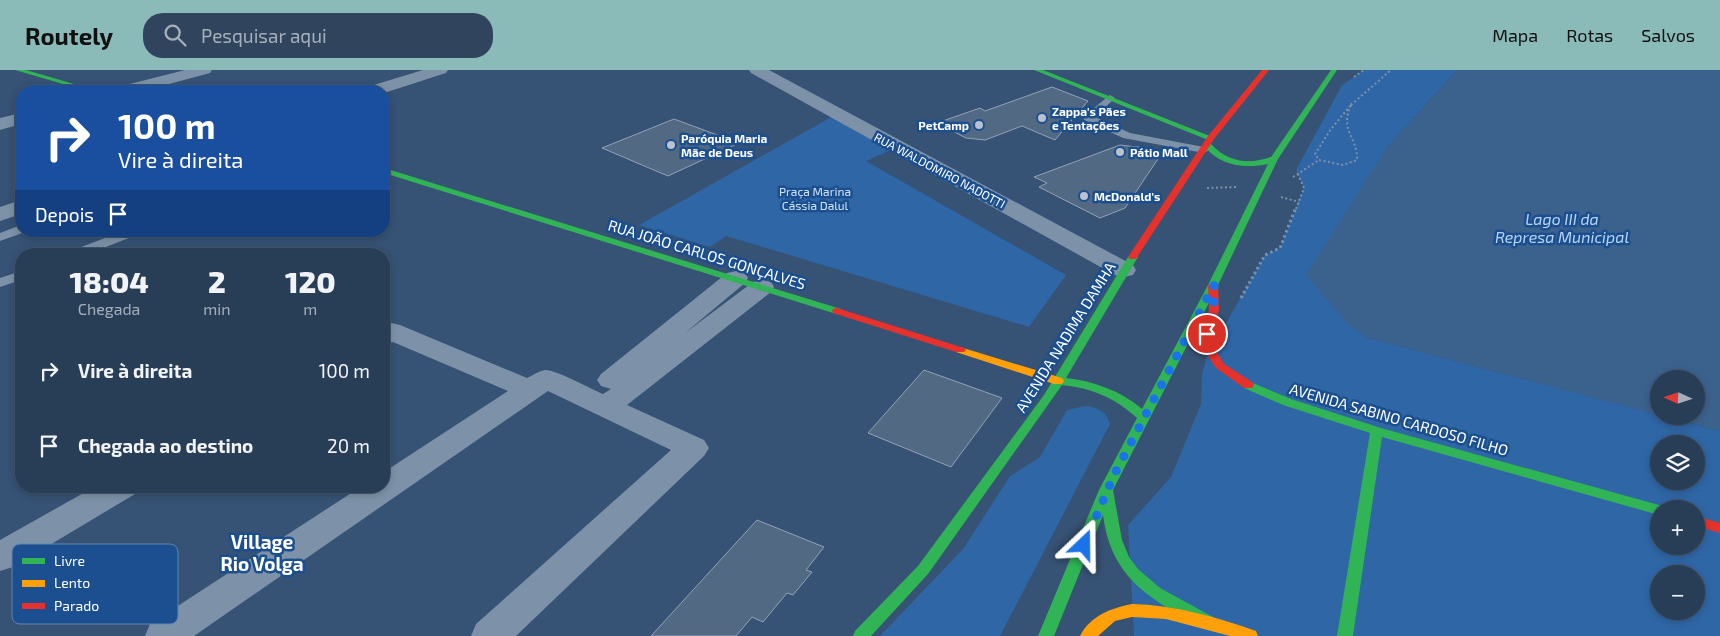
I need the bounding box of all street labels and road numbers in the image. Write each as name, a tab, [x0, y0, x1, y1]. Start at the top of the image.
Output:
street label: RUA WALDOMIRO NADOTTI	[872, 129, 1008, 211]
street label: RUA JOÃO CARLOS GONÇALVES	[606, 215, 808, 294]
street label: AVENIDA NADIMA DAMHA	[1011, 258, 1119, 416]
street label: AVENIDA SABINO CARDOSO FILHO	[1288, 379, 1510, 459]

